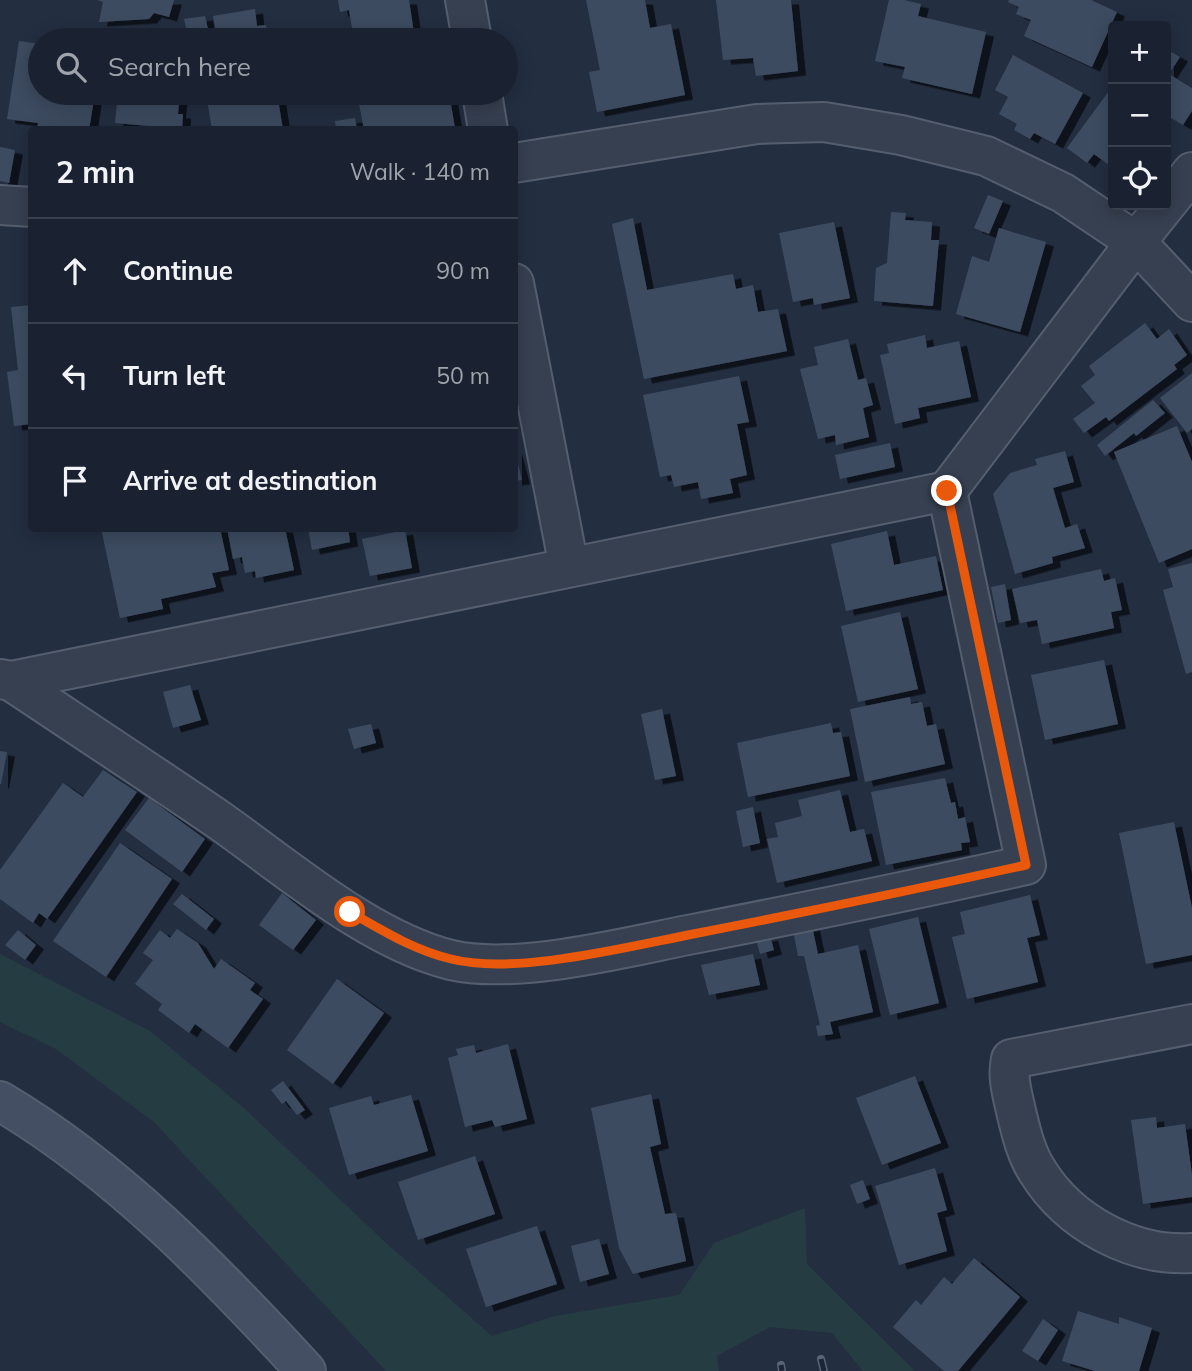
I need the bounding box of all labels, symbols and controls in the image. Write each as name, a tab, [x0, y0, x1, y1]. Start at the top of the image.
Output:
map controls	[1108, 21, 1171, 210]
button: +	[1108, 21, 1171, 84]
search box	[28, 28, 518, 105]
icon: search	[52, 48, 90, 86]
text: Search here	[108, 50, 251, 83]
button: −	[1108, 84, 1171, 147]
button: locate	[1108, 147, 1171, 210]
text: 2 min	[56, 153, 135, 191]
text: Walk · 140 m	[350, 157, 490, 186]
icon: ahead	[56, 252, 94, 290]
text: Continue	[123, 254, 233, 287]
text: 90 m	[436, 256, 490, 285]
icon: left	[56, 357, 94, 395]
text: Turn left	[123, 359, 225, 392]
text: 50 m	[436, 361, 490, 390]
icon: arrive	[56, 462, 94, 500]
text: Arrive at destination	[123, 464, 378, 497]
route end	[931, 475, 962, 506]
route start	[334, 896, 365, 927]

